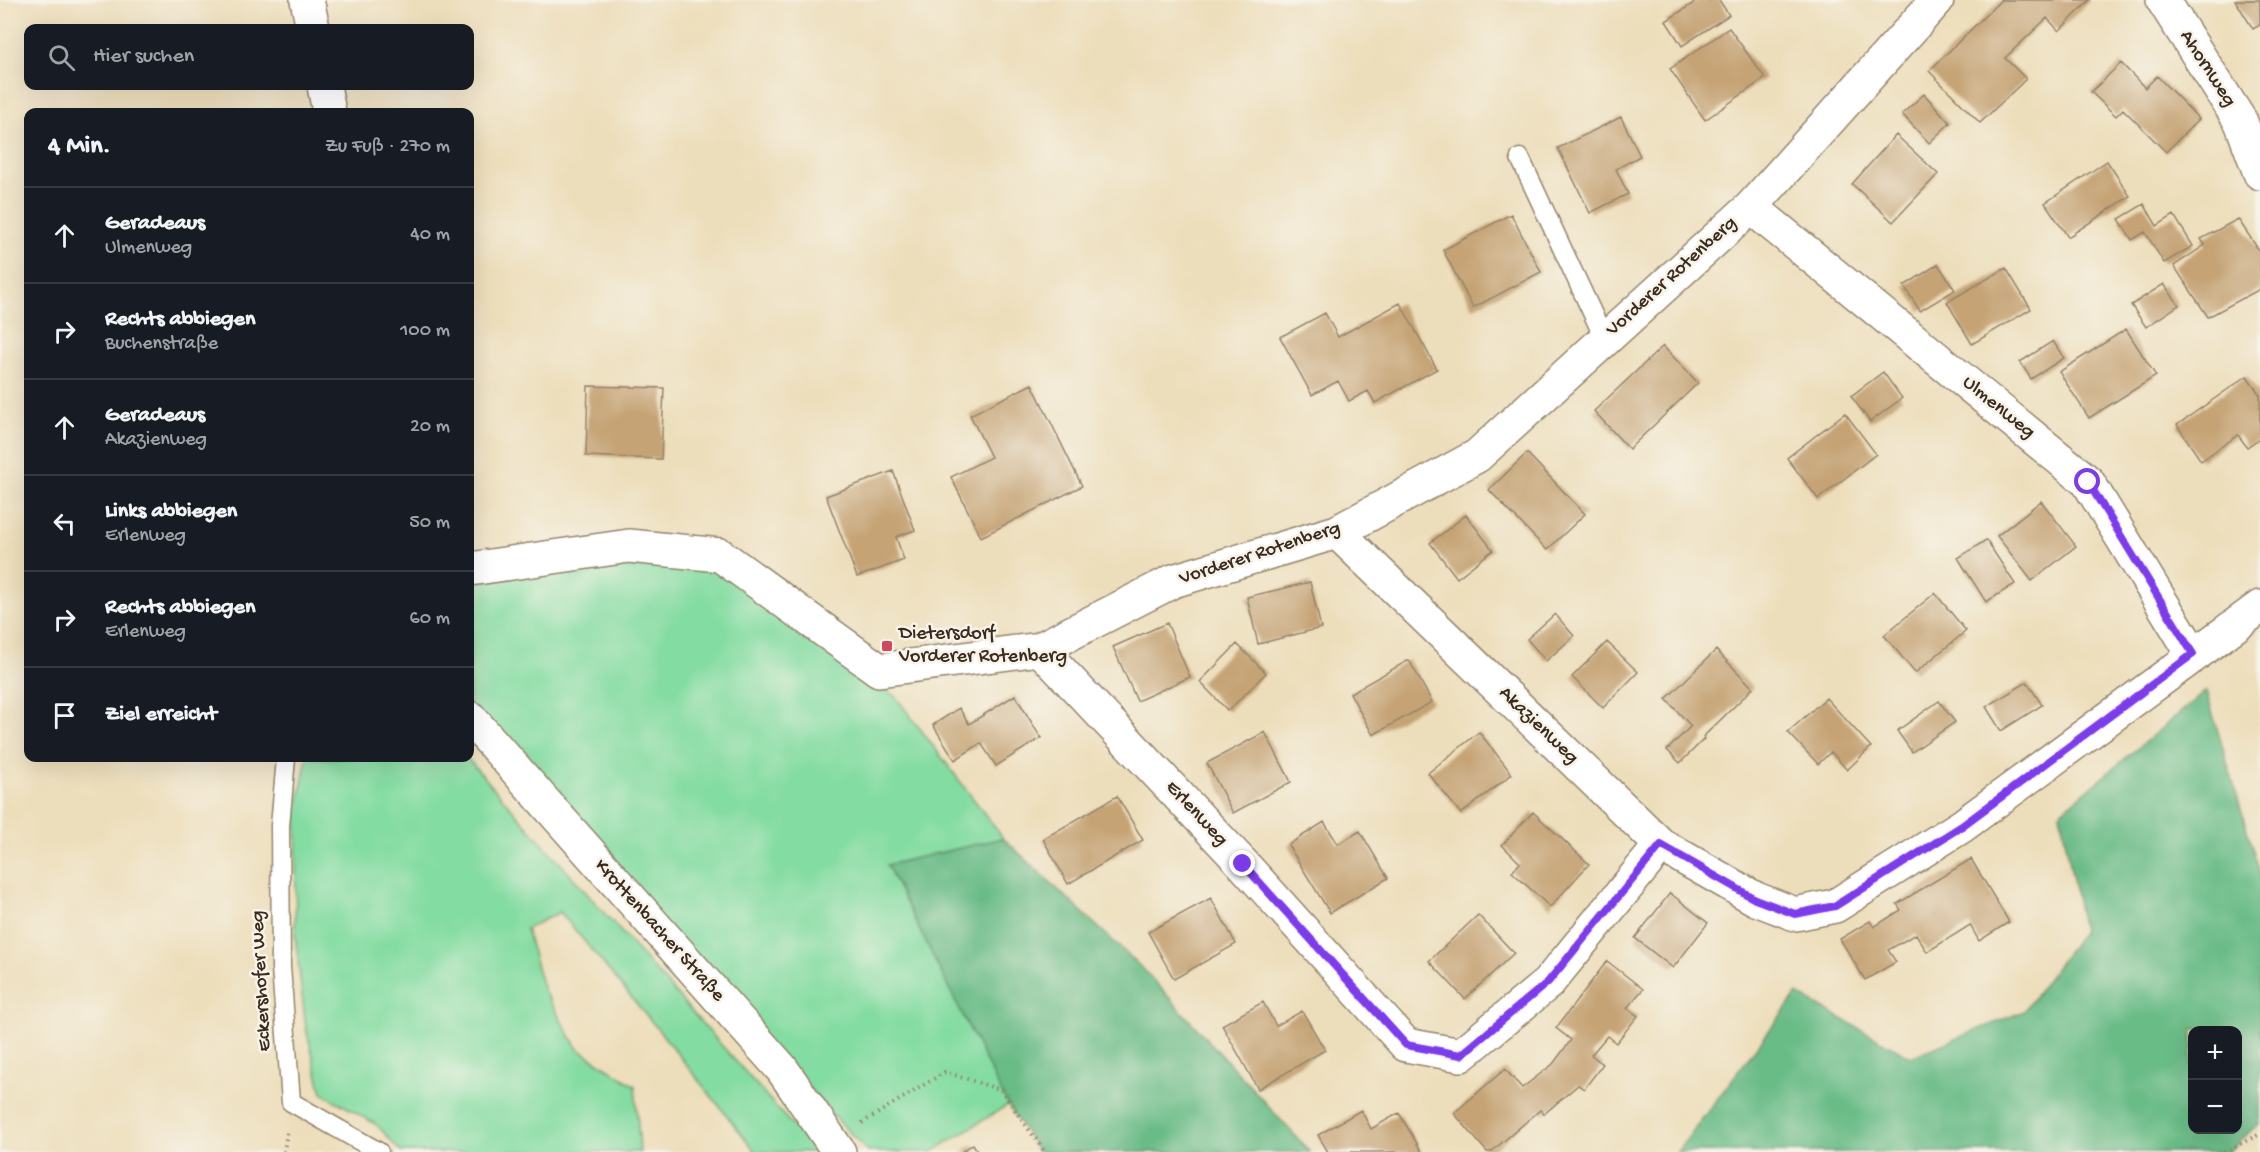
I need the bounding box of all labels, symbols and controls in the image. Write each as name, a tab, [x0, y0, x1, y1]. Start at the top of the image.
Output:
search box	[24, 24, 474, 90]
street label: Ahornweg	[2174, 26, 2240, 112]
icon: search	[45, 41, 78, 74]
text: Hier suchen	[93, 44, 194, 70]
text: 4 Min.	[48, 132, 111, 163]
text: Zu Fuß · 270 m	[325, 136, 450, 159]
text: Geradeaus	[105, 211, 205, 237]
street label: Vorderer Rotenberg	[1601, 212, 1742, 342]
icon: ahead	[48, 219, 81, 252]
text: 40 m	[410, 224, 450, 247]
text: Ulmenweg	[105, 237, 192, 260]
text: Rechts abbiegen	[105, 307, 255, 333]
icon: right	[48, 315, 81, 348]
text: 100 m	[400, 320, 450, 343]
text: Buchenstraße	[105, 333, 218, 356]
street label: Ulmenweg	[1957, 372, 2039, 444]
text: Geradeaus	[105, 403, 205, 429]
icon: ahead	[48, 411, 81, 444]
text: 20 m	[410, 416, 450, 439]
text: Akazienweg	[105, 429, 207, 452]
route start	[2074, 468, 2100, 494]
text: Links abbiegen	[105, 499, 237, 525]
icon: left	[48, 507, 81, 540]
text: 50 m	[409, 512, 450, 535]
street label: Vorderer Rotenberg	[1176, 517, 1343, 591]
text: Erlenweg	[105, 525, 186, 548]
text: Rechts abbiegen	[105, 595, 255, 621]
icon: right	[48, 603, 81, 636]
text: 60 m	[410, 608, 450, 631]
text: Erlenweg	[105, 621, 186, 644]
place label: Dietersdorf Vorderer Rotenberg	[897, 623, 1067, 669]
marker: Dietersdorf Vorderer Rotenberg	[880, 639, 894, 653]
street label: Akazienweg	[1493, 682, 1583, 770]
icon: arrive	[48, 699, 81, 732]
text: Ziel erreicht	[105, 702, 217, 728]
street label: Erlenweg	[1160, 777, 1232, 851]
route end	[1229, 850, 1255, 876]
street label: Krottenbacher Straße	[589, 855, 730, 1008]
street label: Eckershofer Weg	[247, 910, 277, 1052]
map controls	[2188, 1026, 2242, 1134]
button: +	[2188, 1026, 2242, 1080]
button: −	[2188, 1080, 2242, 1134]

